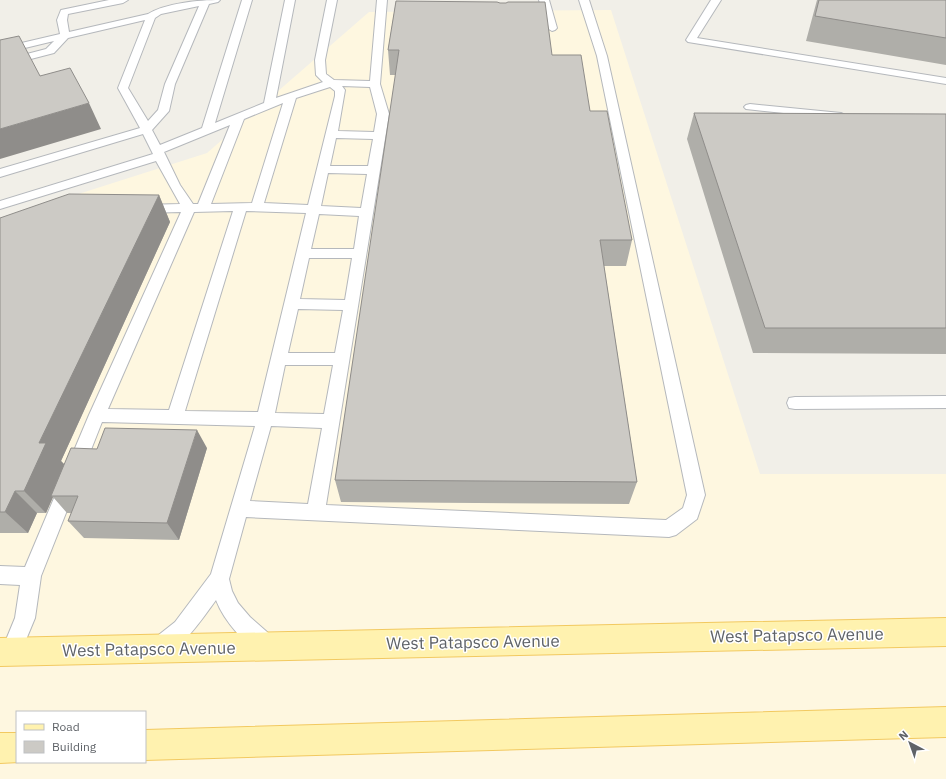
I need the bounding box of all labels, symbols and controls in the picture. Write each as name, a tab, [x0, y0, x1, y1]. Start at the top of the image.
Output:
street label: West Patapsco Avenue	[710, 622, 884, 648]
street label: West Patapsco Avenue	[386, 629, 560, 655]
street label: West Patapsco Avenue	[62, 636, 236, 662]
legend	[16, 711, 146, 763]
text: Road	[52, 719, 80, 734]
north arrow	[890, 723, 930, 763]
text: N	[896, 728, 911, 743]
text: Building	[52, 739, 97, 754]

